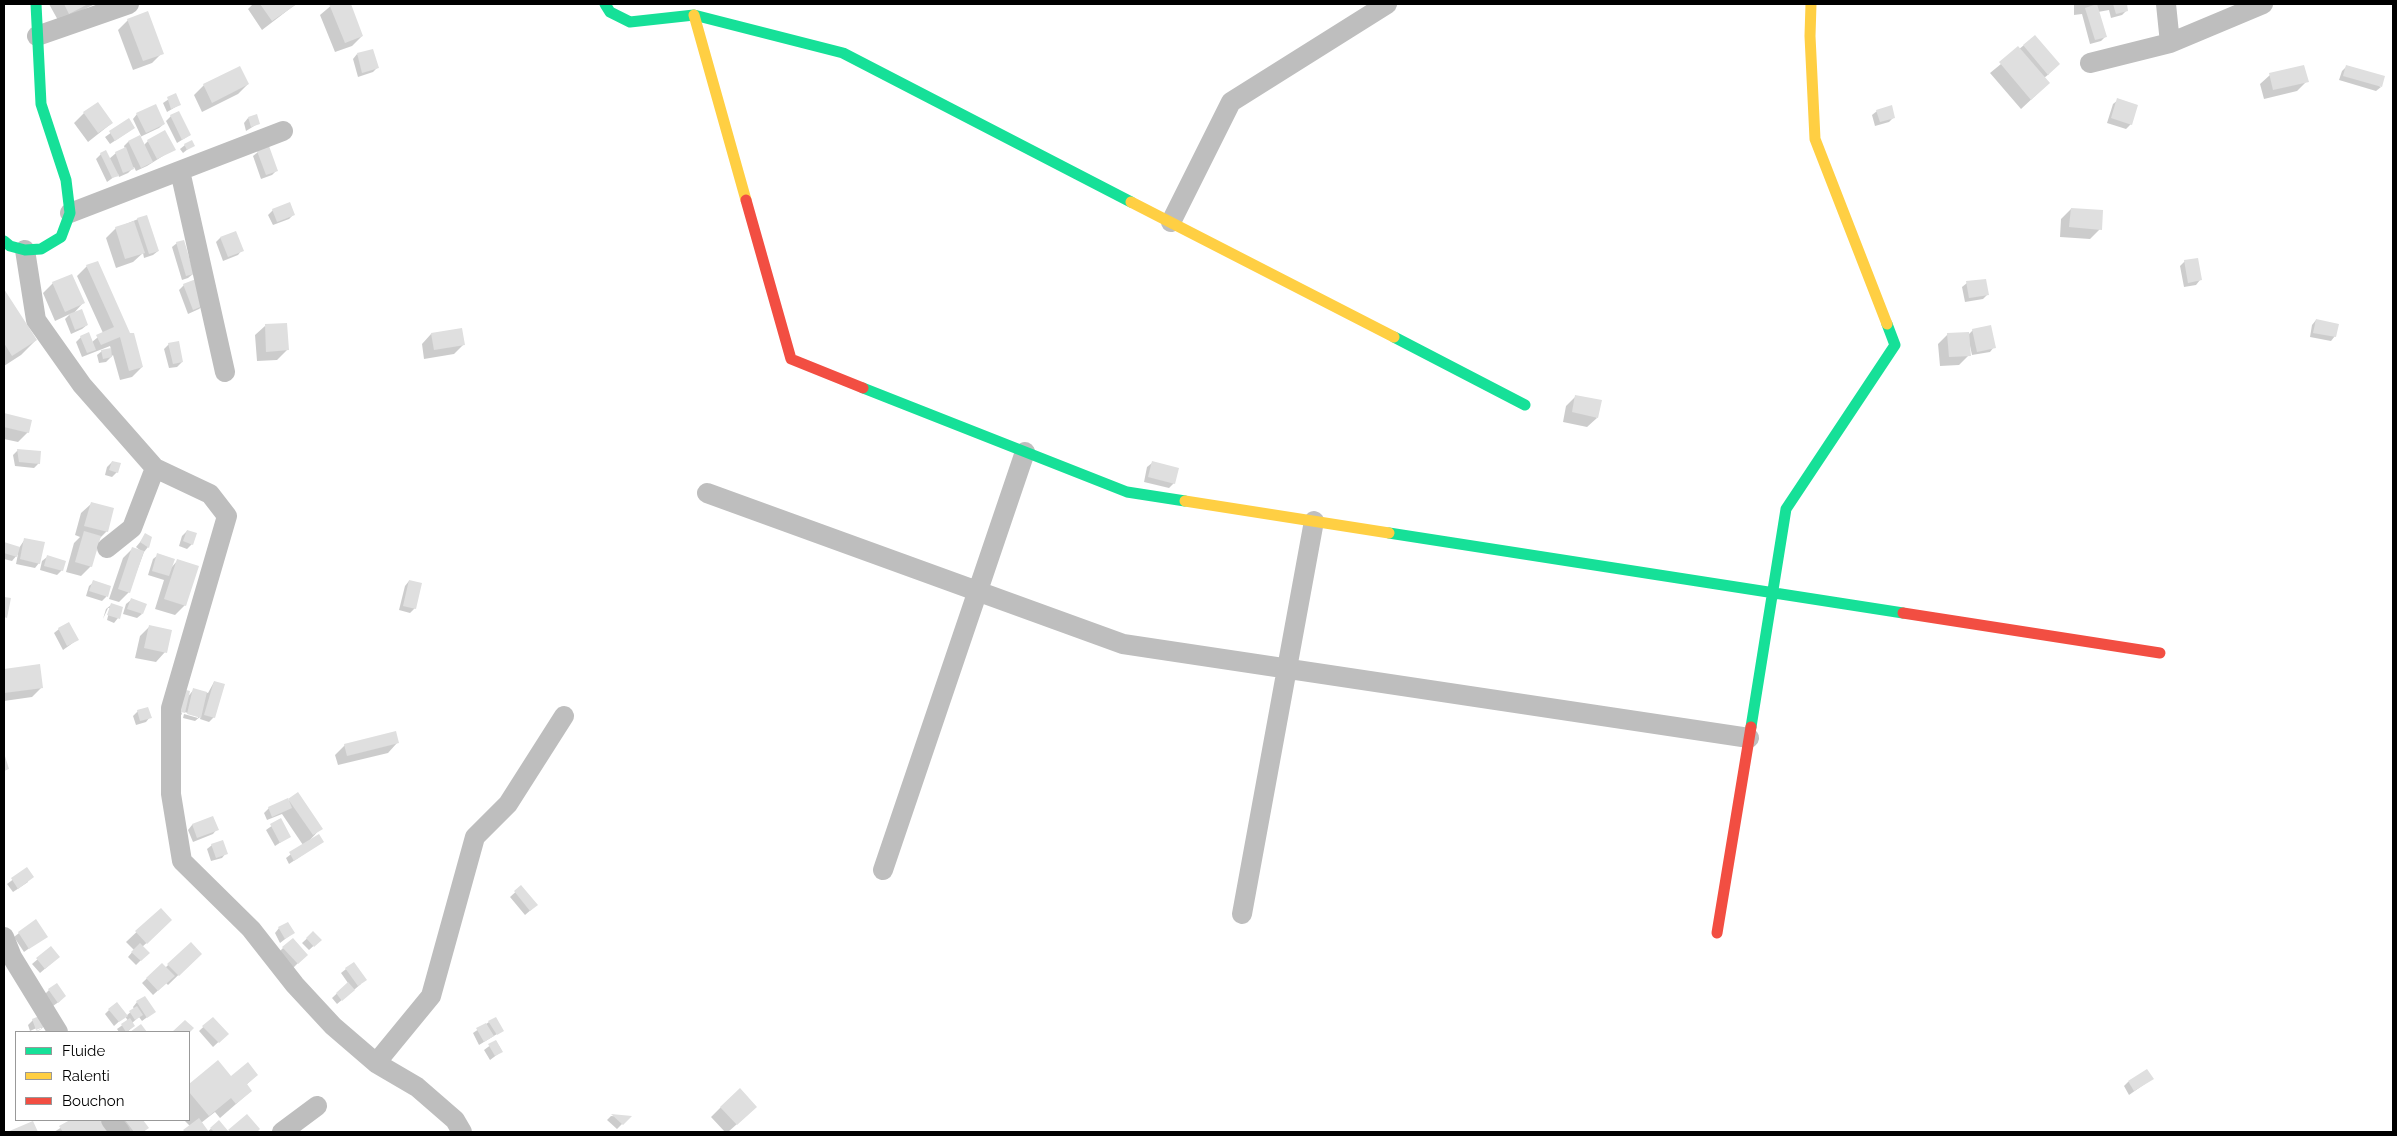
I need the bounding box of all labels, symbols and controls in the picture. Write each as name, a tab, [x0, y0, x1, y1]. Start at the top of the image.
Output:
legend	[15, 1031, 190, 1121]
text: Fluide	[62, 1042, 105, 1060]
text: Ralenti	[62, 1067, 110, 1085]
text: Bouchon	[62, 1092, 124, 1110]

